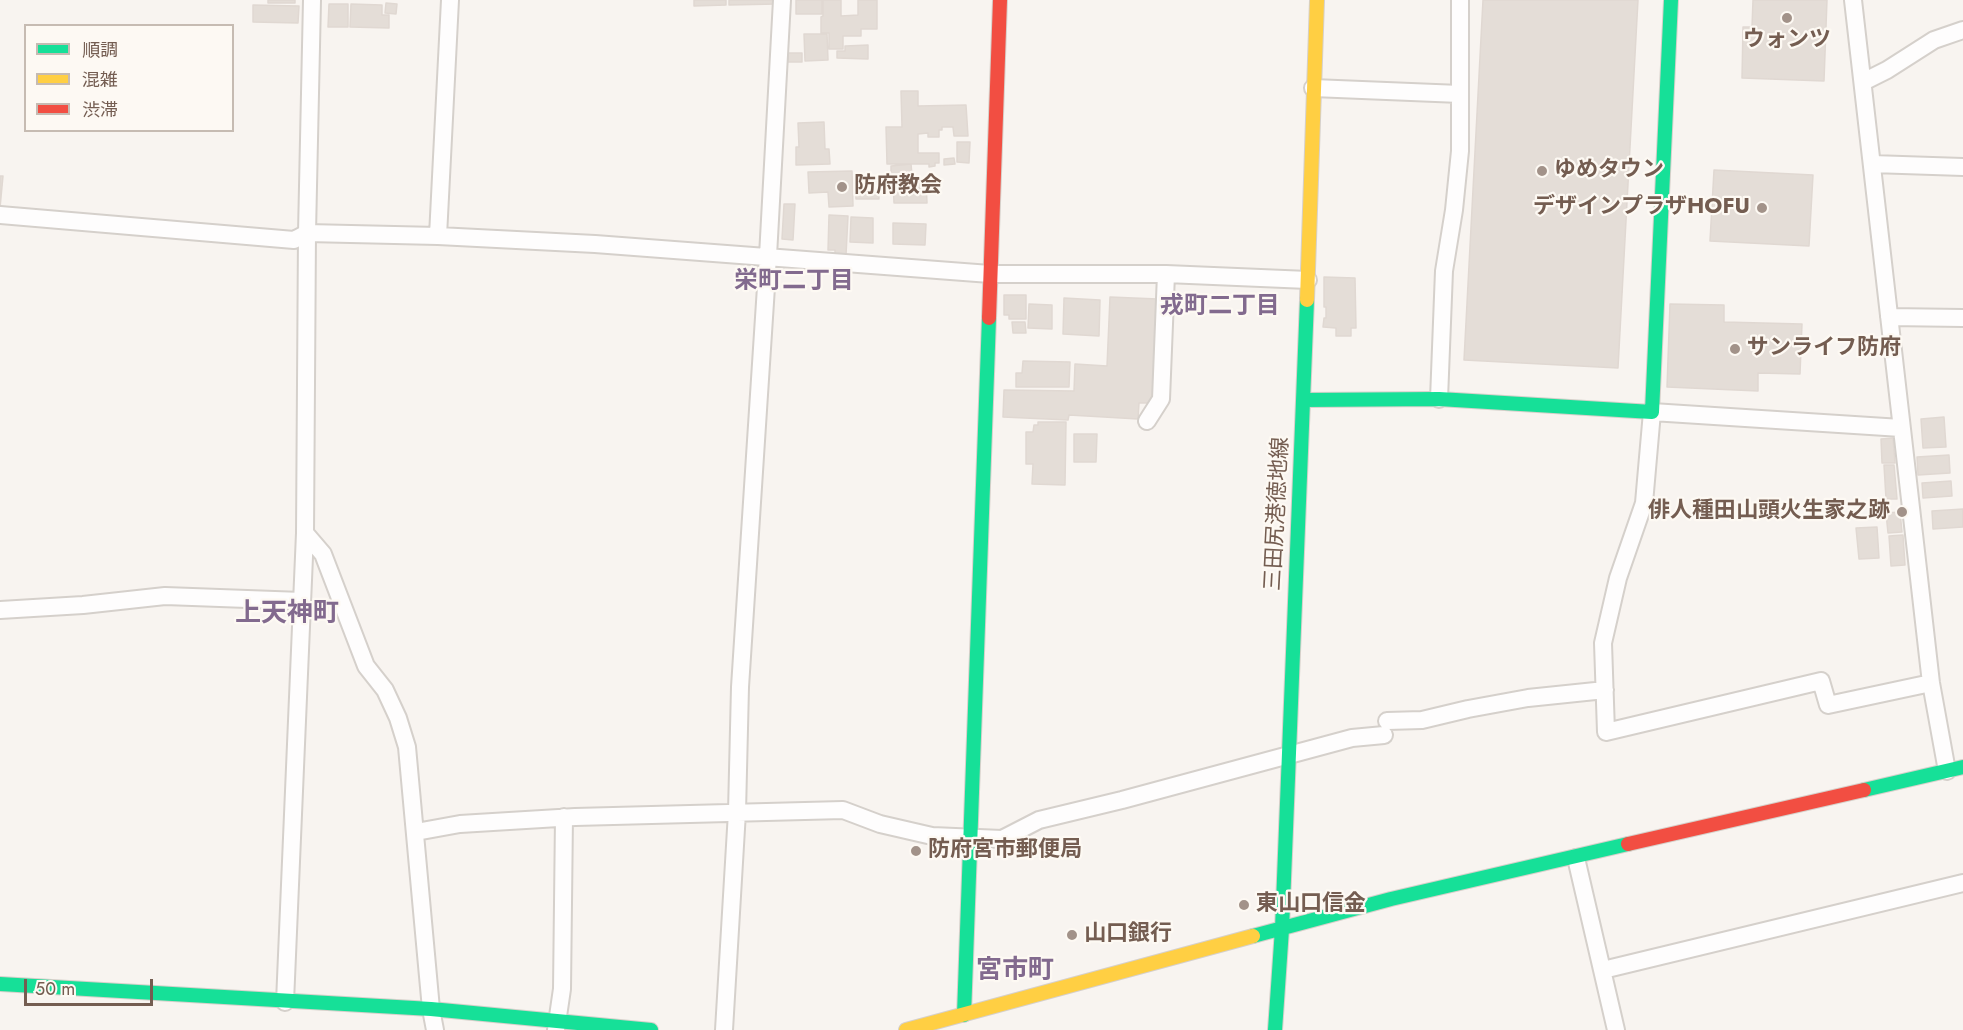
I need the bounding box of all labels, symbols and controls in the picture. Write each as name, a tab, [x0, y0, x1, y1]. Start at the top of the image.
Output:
marker: ウォンツ	[1780, 11, 1794, 25]
legend	[24, 24, 234, 132]
place label: ウォンツ	[1743, 28, 1831, 54]
text: 順調	[82, 37, 118, 63]
text: 混雑	[82, 67, 118, 93]
text: 渋滞	[82, 97, 118, 123]
place label: ゆめタウン	[1554, 158, 1664, 184]
marker: ゆめタウン	[1535, 164, 1549, 178]
place label: 防府教会	[854, 174, 942, 200]
marker: 防府教会	[835, 180, 849, 194]
place label: デザインプラザHOFU	[1533, 195, 1750, 221]
marker: デザインプラザHOFU	[1755, 201, 1769, 215]
district label: 栄町二丁目	[734, 268, 854, 296]
district label: 戎町二丁目	[1160, 293, 1280, 321]
place label: サンライフ防府	[1747, 336, 1901, 362]
marker: サンライフ防府	[1728, 342, 1742, 356]
street label: 三田尻港徳地線	[1261, 436, 1295, 592]
place label: 俳人種田山頭火生家之跡	[1648, 499, 1890, 525]
marker: 俳人種田山頭火生家之跡	[1895, 505, 1909, 519]
district label: 上天神町	[235, 599, 339, 631]
place label: 防府宮市郵便局	[928, 838, 1082, 864]
marker: 防府宮市郵便局	[909, 844, 923, 858]
place label: 東山口信金	[1256, 892, 1366, 918]
marker: 東山口信金	[1237, 898, 1251, 912]
place label: 山口銀行	[1084, 922, 1172, 948]
marker: 山口銀行	[1065, 928, 1079, 942]
district label: 宮市町	[976, 956, 1054, 988]
scale bar	[27, 967, 156, 1005]
text: 50 m	[35, 976, 75, 1002]

